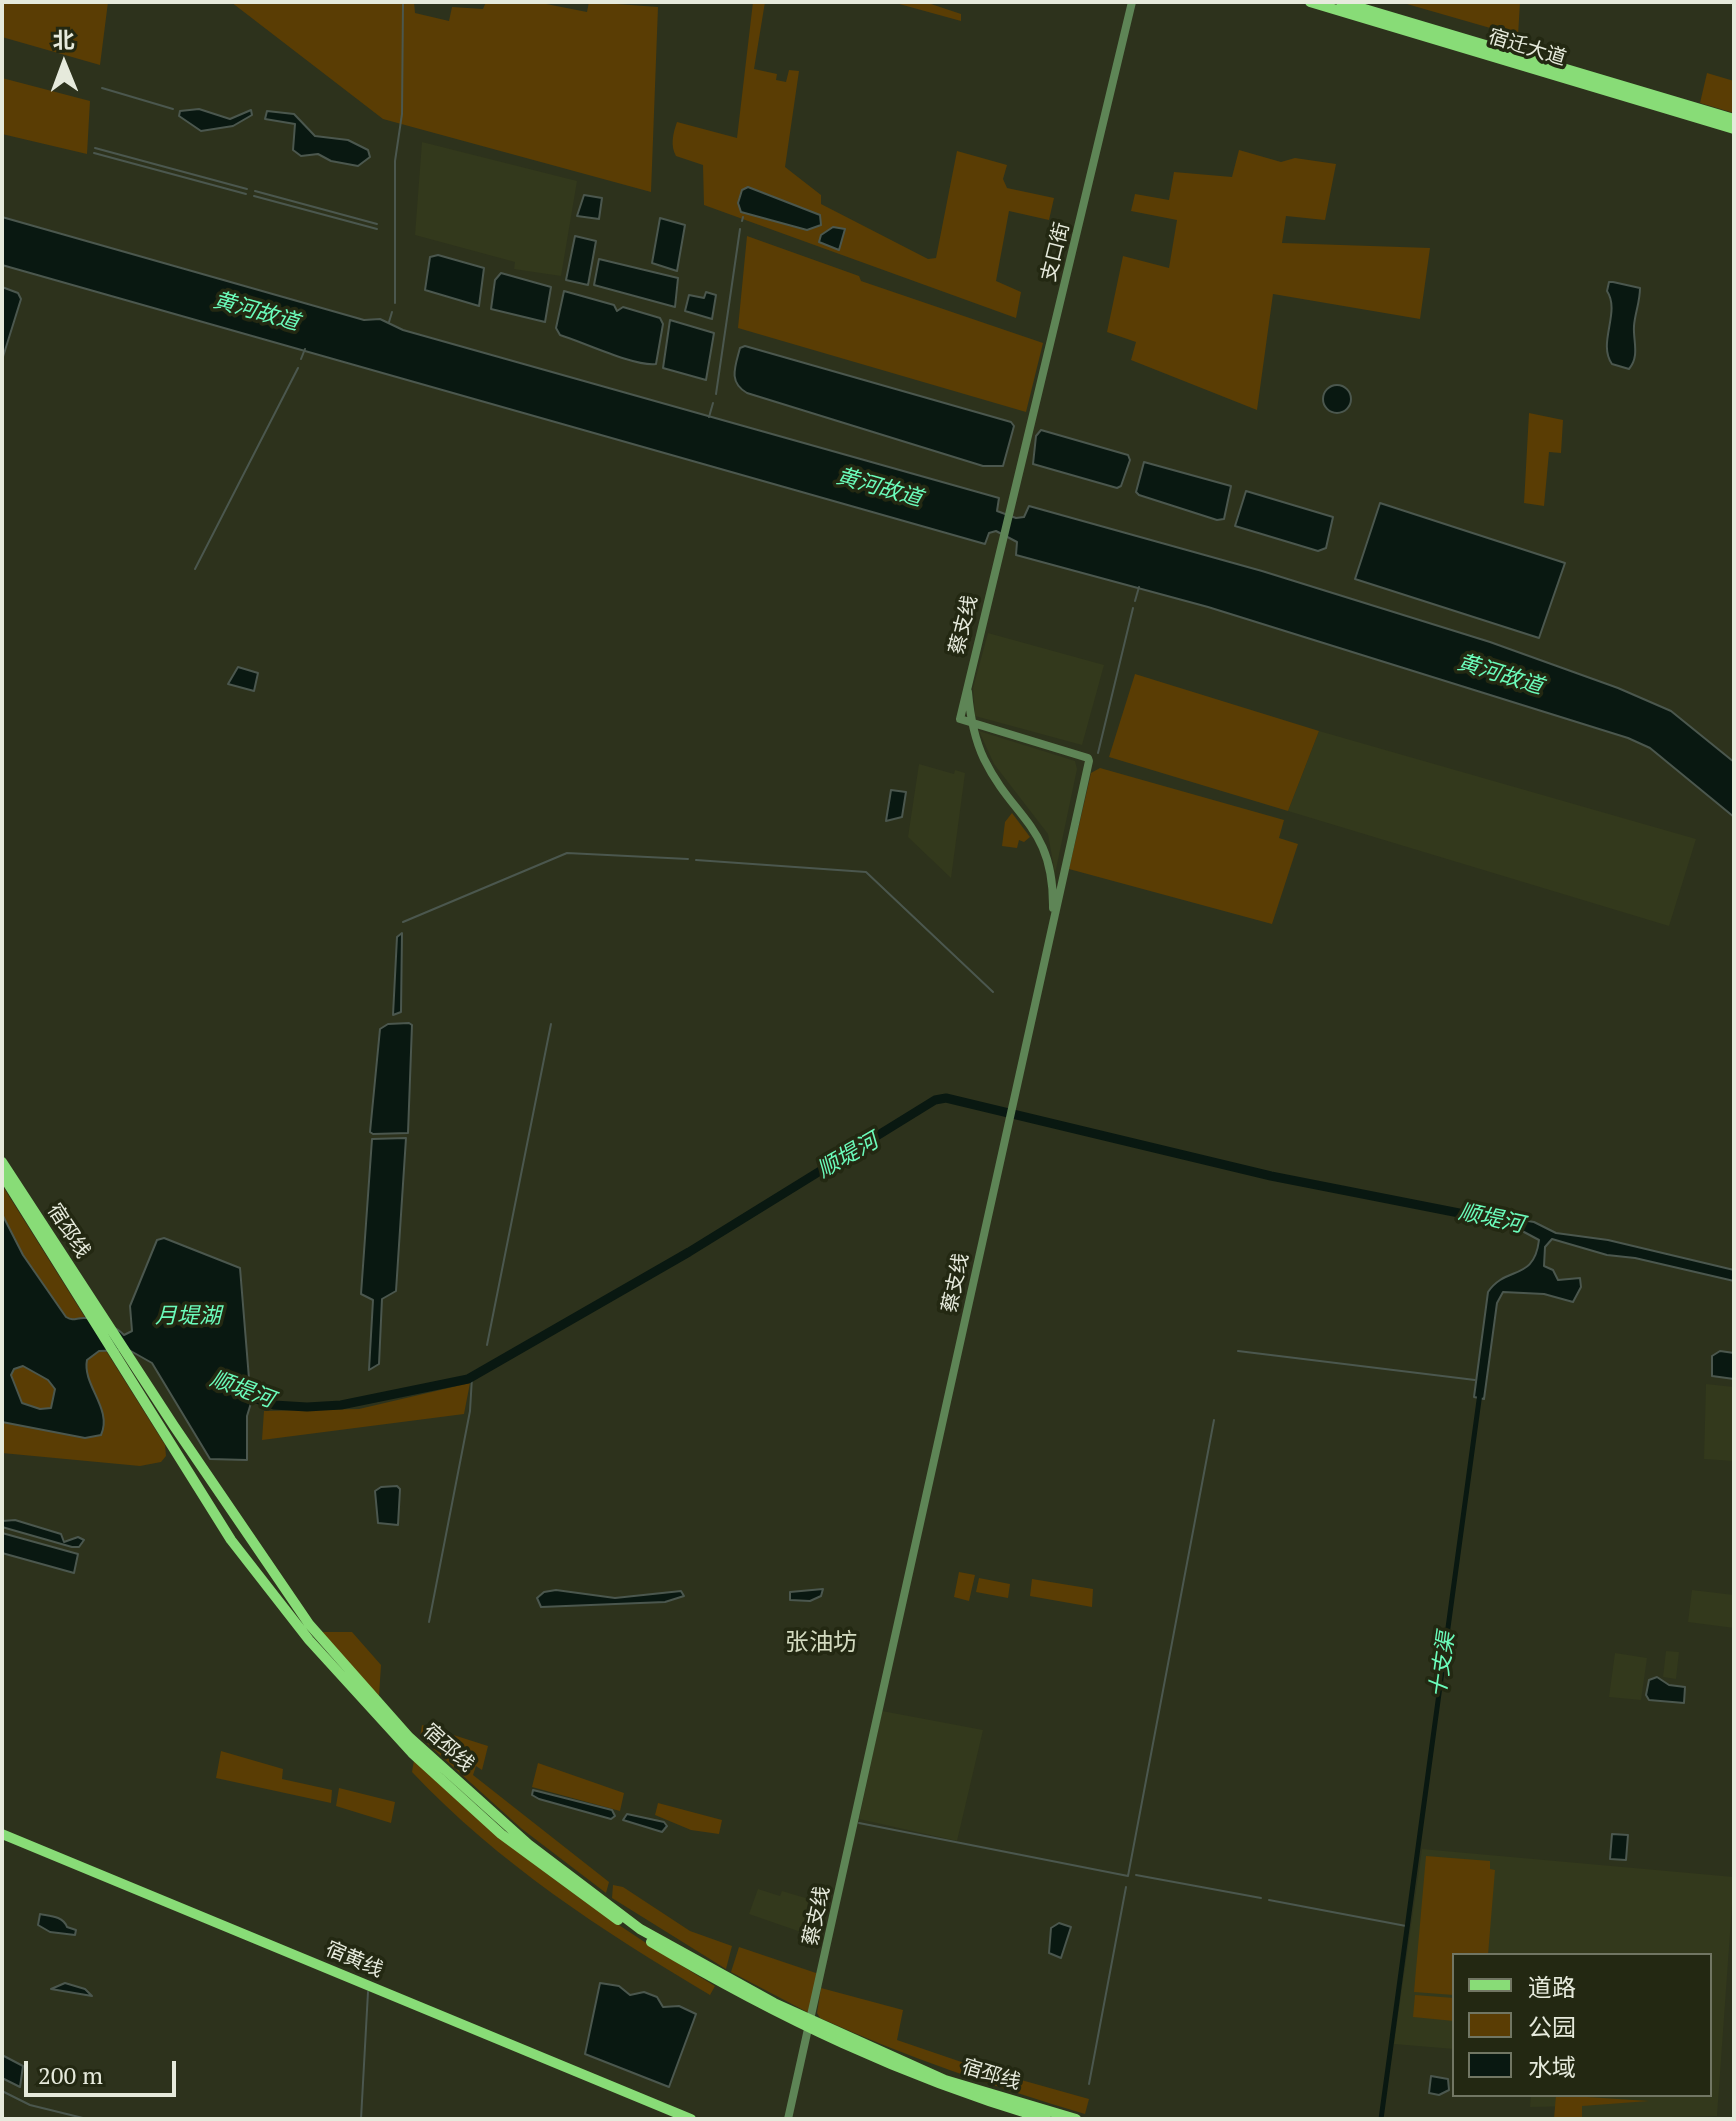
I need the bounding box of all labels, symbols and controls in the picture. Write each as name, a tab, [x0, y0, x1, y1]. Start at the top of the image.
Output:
north arrow	[24, 24, 104, 104]
text: 北	[52, 25, 75, 54]
street label: 宿迁大道	[1485, 25, 1569, 71]
street label: 支口街	[1037, 220, 1075, 284]
water label: 黄河故道	[210, 287, 302, 337]
water label: 黄河故道	[833, 463, 925, 513]
street label: 蔡支线	[945, 593, 983, 657]
water label: 黄河故道	[1454, 650, 1546, 700]
water label: 顺堤河	[813, 1128, 883, 1184]
street label: 宿邳线	[42, 1199, 94, 1263]
water label: 顺堤河	[1456, 1199, 1526, 1239]
street label: 蔡支线	[938, 1251, 974, 1315]
water label: 月堤湖	[155, 1304, 221, 1330]
water label: 顺堤河	[206, 1366, 278, 1414]
district label: 张油坊	[785, 1629, 857, 1657]
water label: 十支渠	[1425, 1630, 1461, 1700]
street label: 宿邳线	[418, 1719, 478, 1777]
street label: 蔡支线	[799, 1884, 835, 1948]
street label: 宿黄线	[322, 1937, 386, 1983]
legend	[1452, 1953, 1712, 2097]
text: 道路	[1528, 1971, 1576, 2003]
text: 公园	[1528, 2011, 1576, 2043]
scale bar	[28, 2045, 180, 2095]
text: 水域	[1528, 2051, 1576, 2083]
street label: 宿邳线	[959, 2055, 1023, 2095]
text: 200 m	[38, 2059, 103, 2091]

